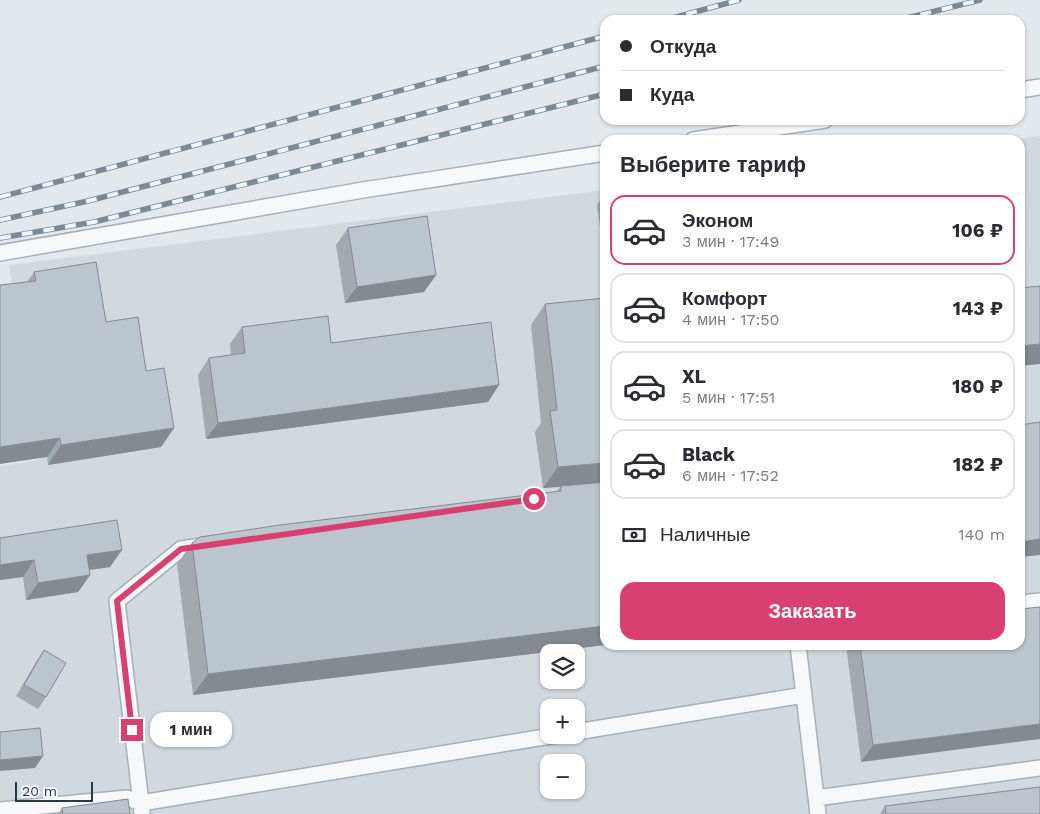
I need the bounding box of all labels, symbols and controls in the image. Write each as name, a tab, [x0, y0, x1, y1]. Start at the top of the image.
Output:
text: Откуда	[650, 35, 716, 58]
text: Куда	[650, 83, 694, 106]
text: Выберите тариф	[620, 152, 806, 177]
icon: car	[622, 208, 667, 253]
text: Эконом	[682, 209, 753, 232]
text: 106 ₽	[952, 219, 1003, 242]
text: 3 мин · 17:49	[682, 232, 779, 251]
icon: car	[622, 286, 667, 331]
text: Комфорт	[682, 287, 767, 310]
text: 143 ₽	[953, 297, 1003, 320]
text: 4 мин · 17:50	[682, 310, 779, 329]
icon: car	[622, 364, 667, 409]
text: XL	[682, 365, 706, 388]
text: 180 ₽	[952, 375, 1003, 398]
text: 5 мин · 17:51	[682, 388, 775, 407]
icon: car	[622, 442, 667, 487]
text: Black	[682, 443, 735, 466]
text: 182 ₽	[953, 453, 1003, 476]
text: 6 мин · 17:52	[682, 466, 779, 485]
route start	[523, 488, 545, 510]
icon: cash	[620, 521, 648, 549]
text: Наличные	[660, 523, 751, 546]
text: 140 m	[958, 525, 1005, 544]
button: Заказать	[620, 582, 1005, 640]
map controls	[540, 644, 585, 799]
button: layers	[540, 644, 585, 689]
button: +	[540, 699, 585, 744]
callout: 1 мин	[150, 712, 232, 748]
route end	[121, 719, 143, 741]
text: 1 мин	[170, 720, 212, 739]
button: −	[540, 754, 585, 799]
scale bar	[15, 779, 92, 802]
text: 20 m	[22, 783, 57, 799]

